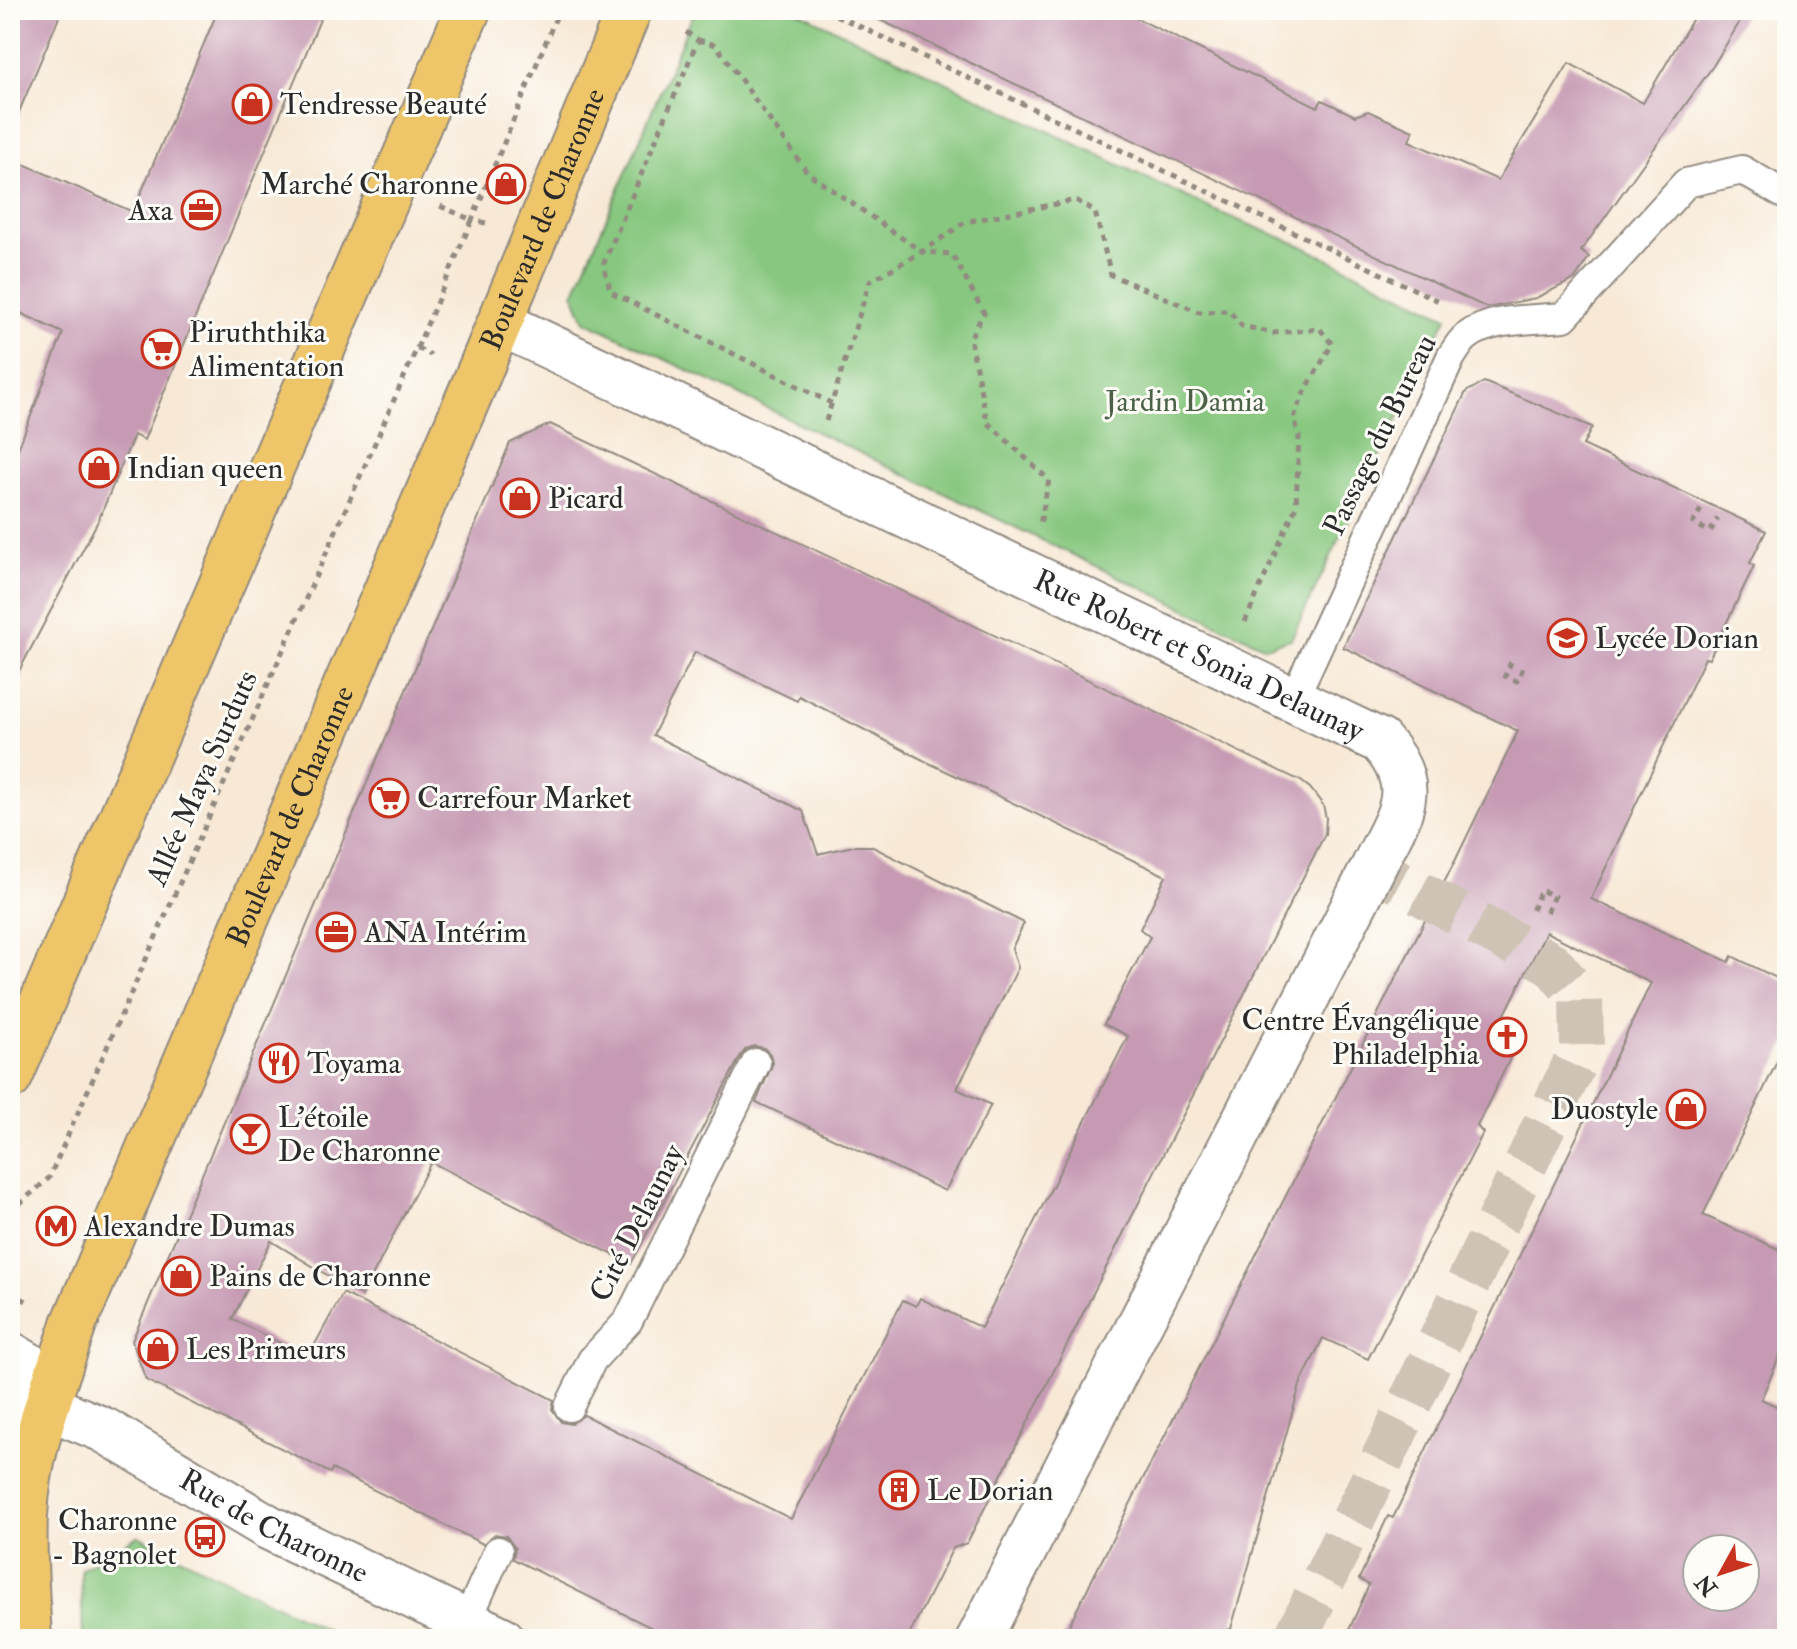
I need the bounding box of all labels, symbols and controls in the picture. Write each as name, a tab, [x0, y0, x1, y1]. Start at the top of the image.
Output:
shop icon: Tendresse Beauté	[231, 83, 273, 125]
street label: Boulevard de Charonne	[472, 83, 613, 356]
place label: Tendresse Beauté	[280, 86, 487, 123]
shop icon: Marché Charonne	[485, 163, 527, 205]
place label: Marché Charonne	[260, 166, 478, 203]
office icon: Axa	[180, 189, 222, 231]
place label: Axa	[127, 192, 174, 229]
place label: Piruththika Alimentation	[188, 314, 344, 385]
supermarket icon: Piruththika Alimentation	[140, 328, 182, 370]
street label: Passage du Bureau	[1315, 328, 1445, 542]
park label: Jardin Damia	[1104, 383, 1266, 420]
shop icon: Indian queen	[78, 447, 120, 489]
place label: Indian queen	[127, 450, 283, 487]
shop icon: Picard	[499, 477, 541, 519]
place label: Picard	[548, 480, 624, 517]
street label: Rue Robert et Sonia Delaunay	[1028, 561, 1371, 750]
school or university icon: Lycée Dorian	[1546, 617, 1588, 659]
place label: Lycée Dorian	[1595, 620, 1759, 657]
street label: Allée Maya Surduts	[138, 665, 266, 892]
street label: Boulevard de Charonne	[218, 680, 362, 952]
supermarket icon: Carrefour Market	[368, 777, 410, 819]
place label: Carrefour Market	[417, 780, 632, 817]
office icon: ANA Intérim	[315, 911, 357, 953]
place label: ANA Intérim	[363, 914, 527, 951]
place label: Centre Évangélique Philadelphia	[1241, 1001, 1480, 1073]
church icon: Centre Évangélique Philadelphia	[1486, 1016, 1528, 1058]
restaurant icon: Toyama	[258, 1042, 300, 1084]
place label: Toyama	[307, 1045, 401, 1082]
shop icon: Duostyle	[1665, 1088, 1707, 1130]
place label: Duostyle	[1551, 1091, 1658, 1128]
place label: L'étoile De Charonne	[278, 1099, 440, 1170]
bar icon: L'étoile De Charonne	[229, 1113, 271, 1155]
street label: Cité Delaunay	[582, 1138, 693, 1308]
metro station icon: Alexandre Dumas	[35, 1205, 77, 1247]
place label: Alexandre Dumas	[83, 1208, 295, 1245]
shop icon: Pains de Charonne	[160, 1255, 202, 1297]
place label: Pains de Charonne	[209, 1258, 431, 1295]
shop icon: Les Primeurs	[137, 1328, 179, 1370]
place label: Les Primeurs	[186, 1331, 346, 1368]
street label: Rue de Charonne	[173, 1461, 374, 1591]
building icon: Le Dorian	[878, 1469, 920, 1511]
place label: Le Dorian	[927, 1472, 1053, 1509]
place label: Charonne - Bagnolet	[52, 1502, 177, 1573]
bus stop icon: Charonne - Bagnolet	[184, 1516, 226, 1558]
north arrow	[1681, 1533, 1761, 1613]
text: N	[1689, 1568, 1724, 1603]

